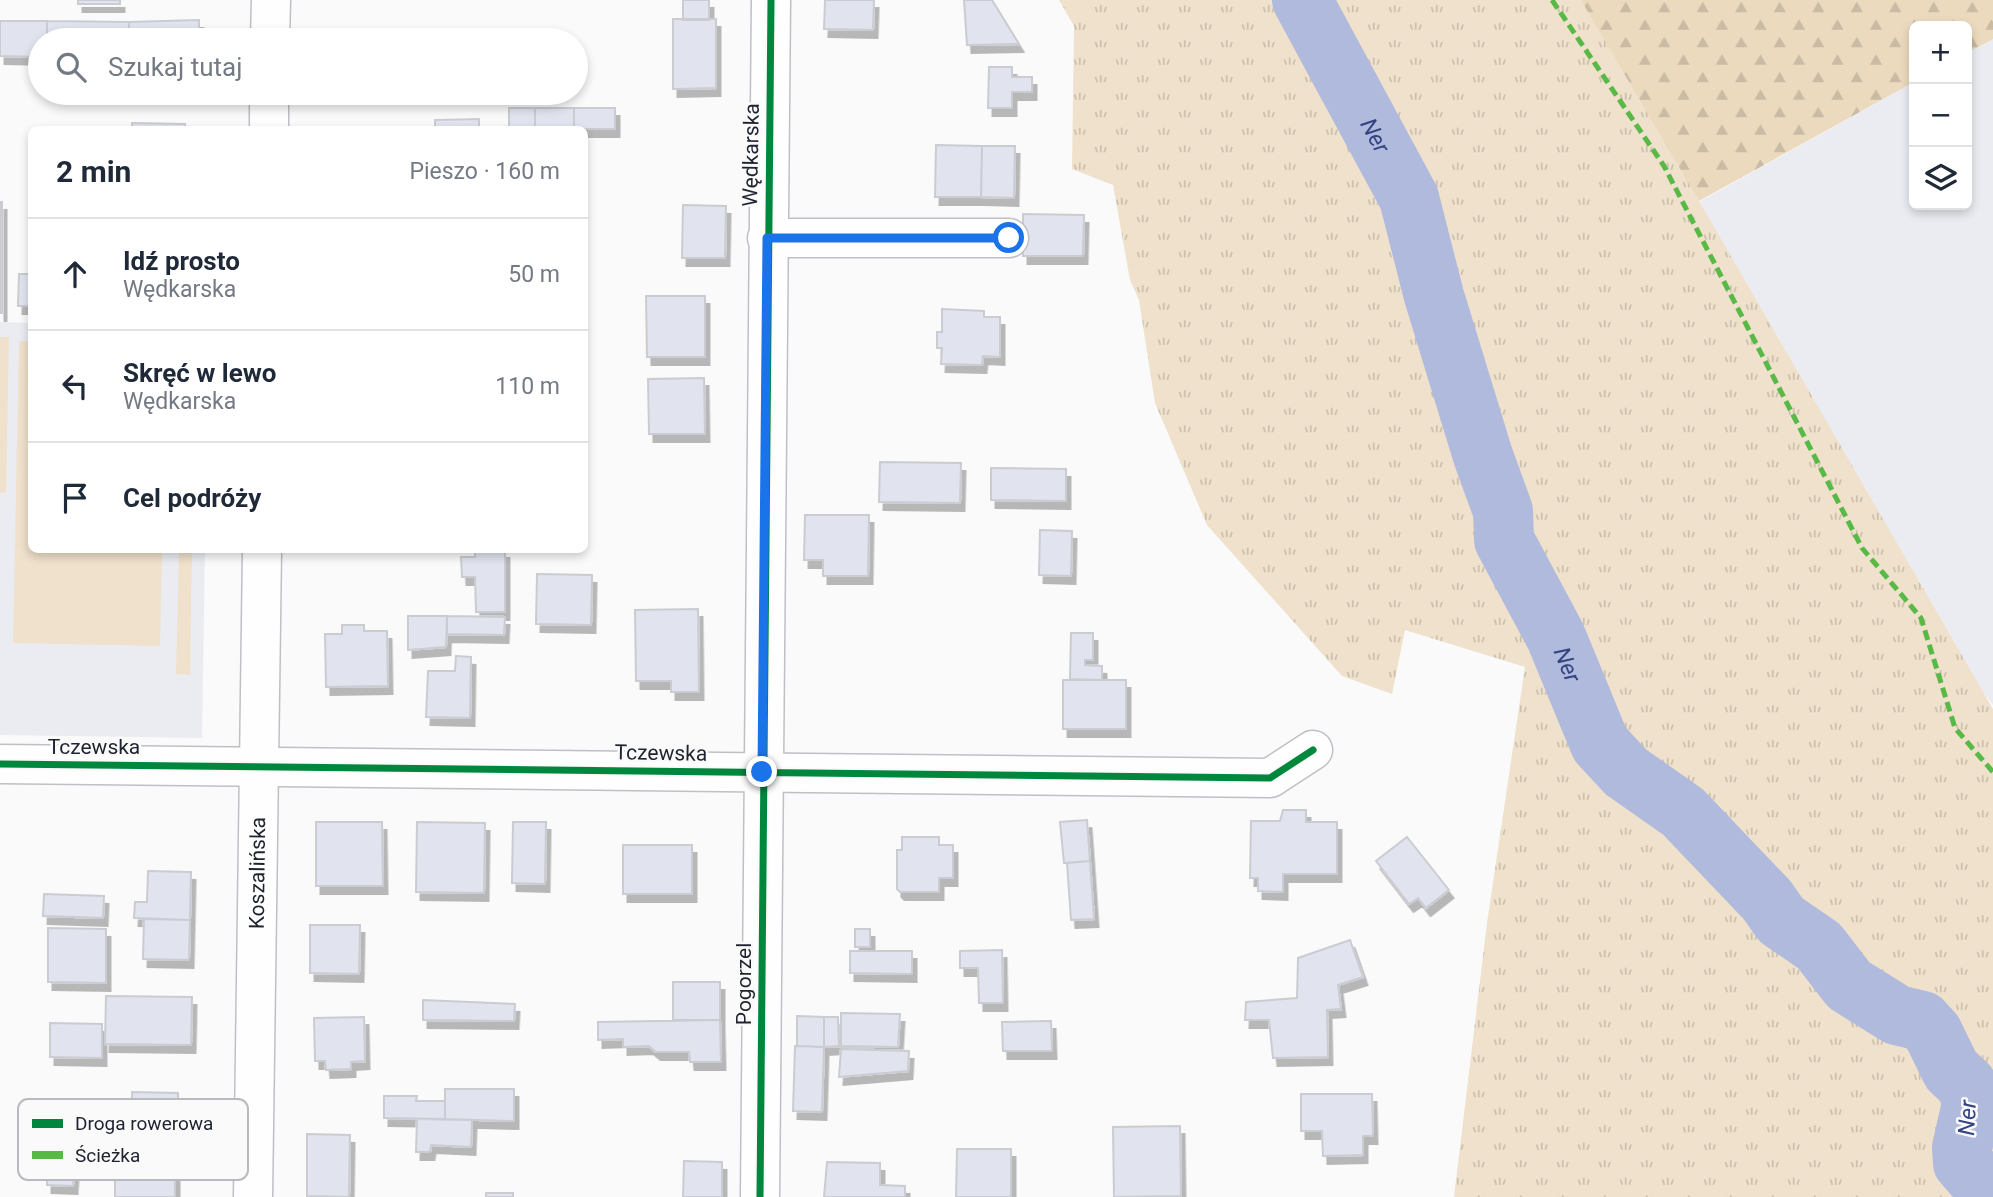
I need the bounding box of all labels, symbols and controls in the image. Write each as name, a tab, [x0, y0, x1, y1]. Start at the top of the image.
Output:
map controls	[1909, 21, 1972, 210]
button: +	[1909, 21, 1972, 84]
search box	[28, 28, 588, 105]
icon: search	[52, 48, 90, 86]
text: Szukaj tutaj	[108, 52, 242, 82]
button: −	[1909, 84, 1972, 147]
street label: Wędkarska	[738, 103, 764, 207]
water label: Ner	[1355, 114, 1396, 159]
button: layers	[1909, 147, 1972, 210]
text: 2 min	[56, 154, 131, 189]
text: Pieszo · 160 m	[409, 158, 560, 185]
route start	[993, 222, 1024, 253]
text: Idź prosto	[123, 246, 240, 276]
icon: ahead	[56, 255, 94, 293]
text: 50 m	[508, 261, 560, 288]
text: Wędkarska	[123, 276, 236, 303]
text: Skręć w lewo	[123, 358, 276, 388]
icon: left	[56, 367, 94, 405]
text: 110 m	[495, 373, 560, 400]
text: Wędkarska	[123, 388, 236, 415]
icon: arrive	[56, 479, 94, 517]
text: Cel podróży	[123, 483, 261, 513]
water label: Ner	[1548, 643, 1587, 688]
street label: Tczewska	[48, 735, 140, 759]
street label: Tczewska	[615, 740, 707, 766]
route end	[746, 756, 777, 787]
street label: Koszalińska	[245, 817, 270, 929]
street label: Pogorzel	[732, 943, 756, 1025]
water label: Ner	[1953, 1098, 1982, 1136]
legend	[18, 1099, 248, 1180]
text: Droga rowerowa	[75, 1112, 213, 1135]
text: Ścieżka	[75, 1144, 140, 1167]

